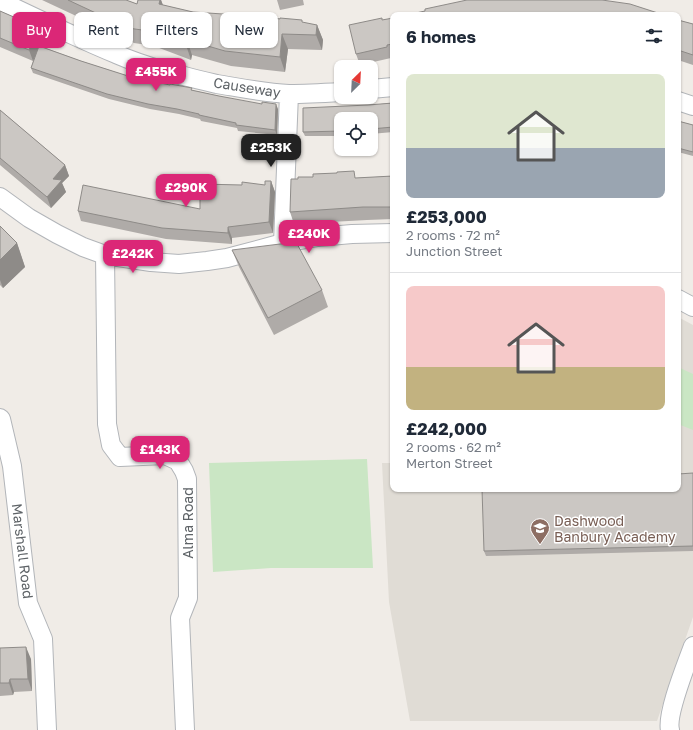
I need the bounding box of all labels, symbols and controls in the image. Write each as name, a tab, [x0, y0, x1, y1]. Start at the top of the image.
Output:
chip: Buy	[12, 12, 66, 48]
chip: Rent	[74, 12, 133, 48]
chip: Filters	[141, 12, 212, 48]
chip: New	[220, 12, 278, 48]
icon: filters	[643, 25, 665, 47]
text: 6 homes	[406, 26, 476, 47]
pin: £455K	[128, 58, 184, 92]
north arrow	[334, 60, 378, 104]
map controls	[334, 60, 378, 156]
text: £455K	[135, 63, 177, 79]
street label: Causeway	[212, 73, 282, 101]
icon: home	[500, 100, 572, 172]
button: locate	[334, 112, 378, 156]
pin: £253K	[243, 134, 299, 168]
text: £253K	[250, 139, 292, 155]
pin: £290K	[158, 174, 214, 208]
text: £290K	[165, 179, 207, 195]
text: £253,000	[406, 206, 487, 227]
pin: £240K	[281, 220, 337, 254]
text: £240K	[288, 225, 330, 241]
text: 2 rooms · 72 m²	[406, 227, 500, 243]
pin: £242K	[105, 240, 161, 274]
text: Junction Street	[406, 243, 502, 259]
text: £242K	[112, 245, 154, 261]
icon: home	[500, 312, 572, 384]
text: £242,000	[406, 418, 487, 439]
pin: £143K	[132, 436, 188, 470]
text: 2 rooms · 62 m²	[406, 439, 501, 455]
text: £143K	[140, 441, 180, 457]
text: Merton Street	[406, 455, 493, 471]
street label: Alma Road	[179, 487, 196, 559]
street label: Marshall Road	[9, 502, 37, 600]
place label: Dashwood Banbury Academy	[554, 512, 676, 545]
school or university icon: Dashwood Banbury Academy	[529, 517, 551, 545]

